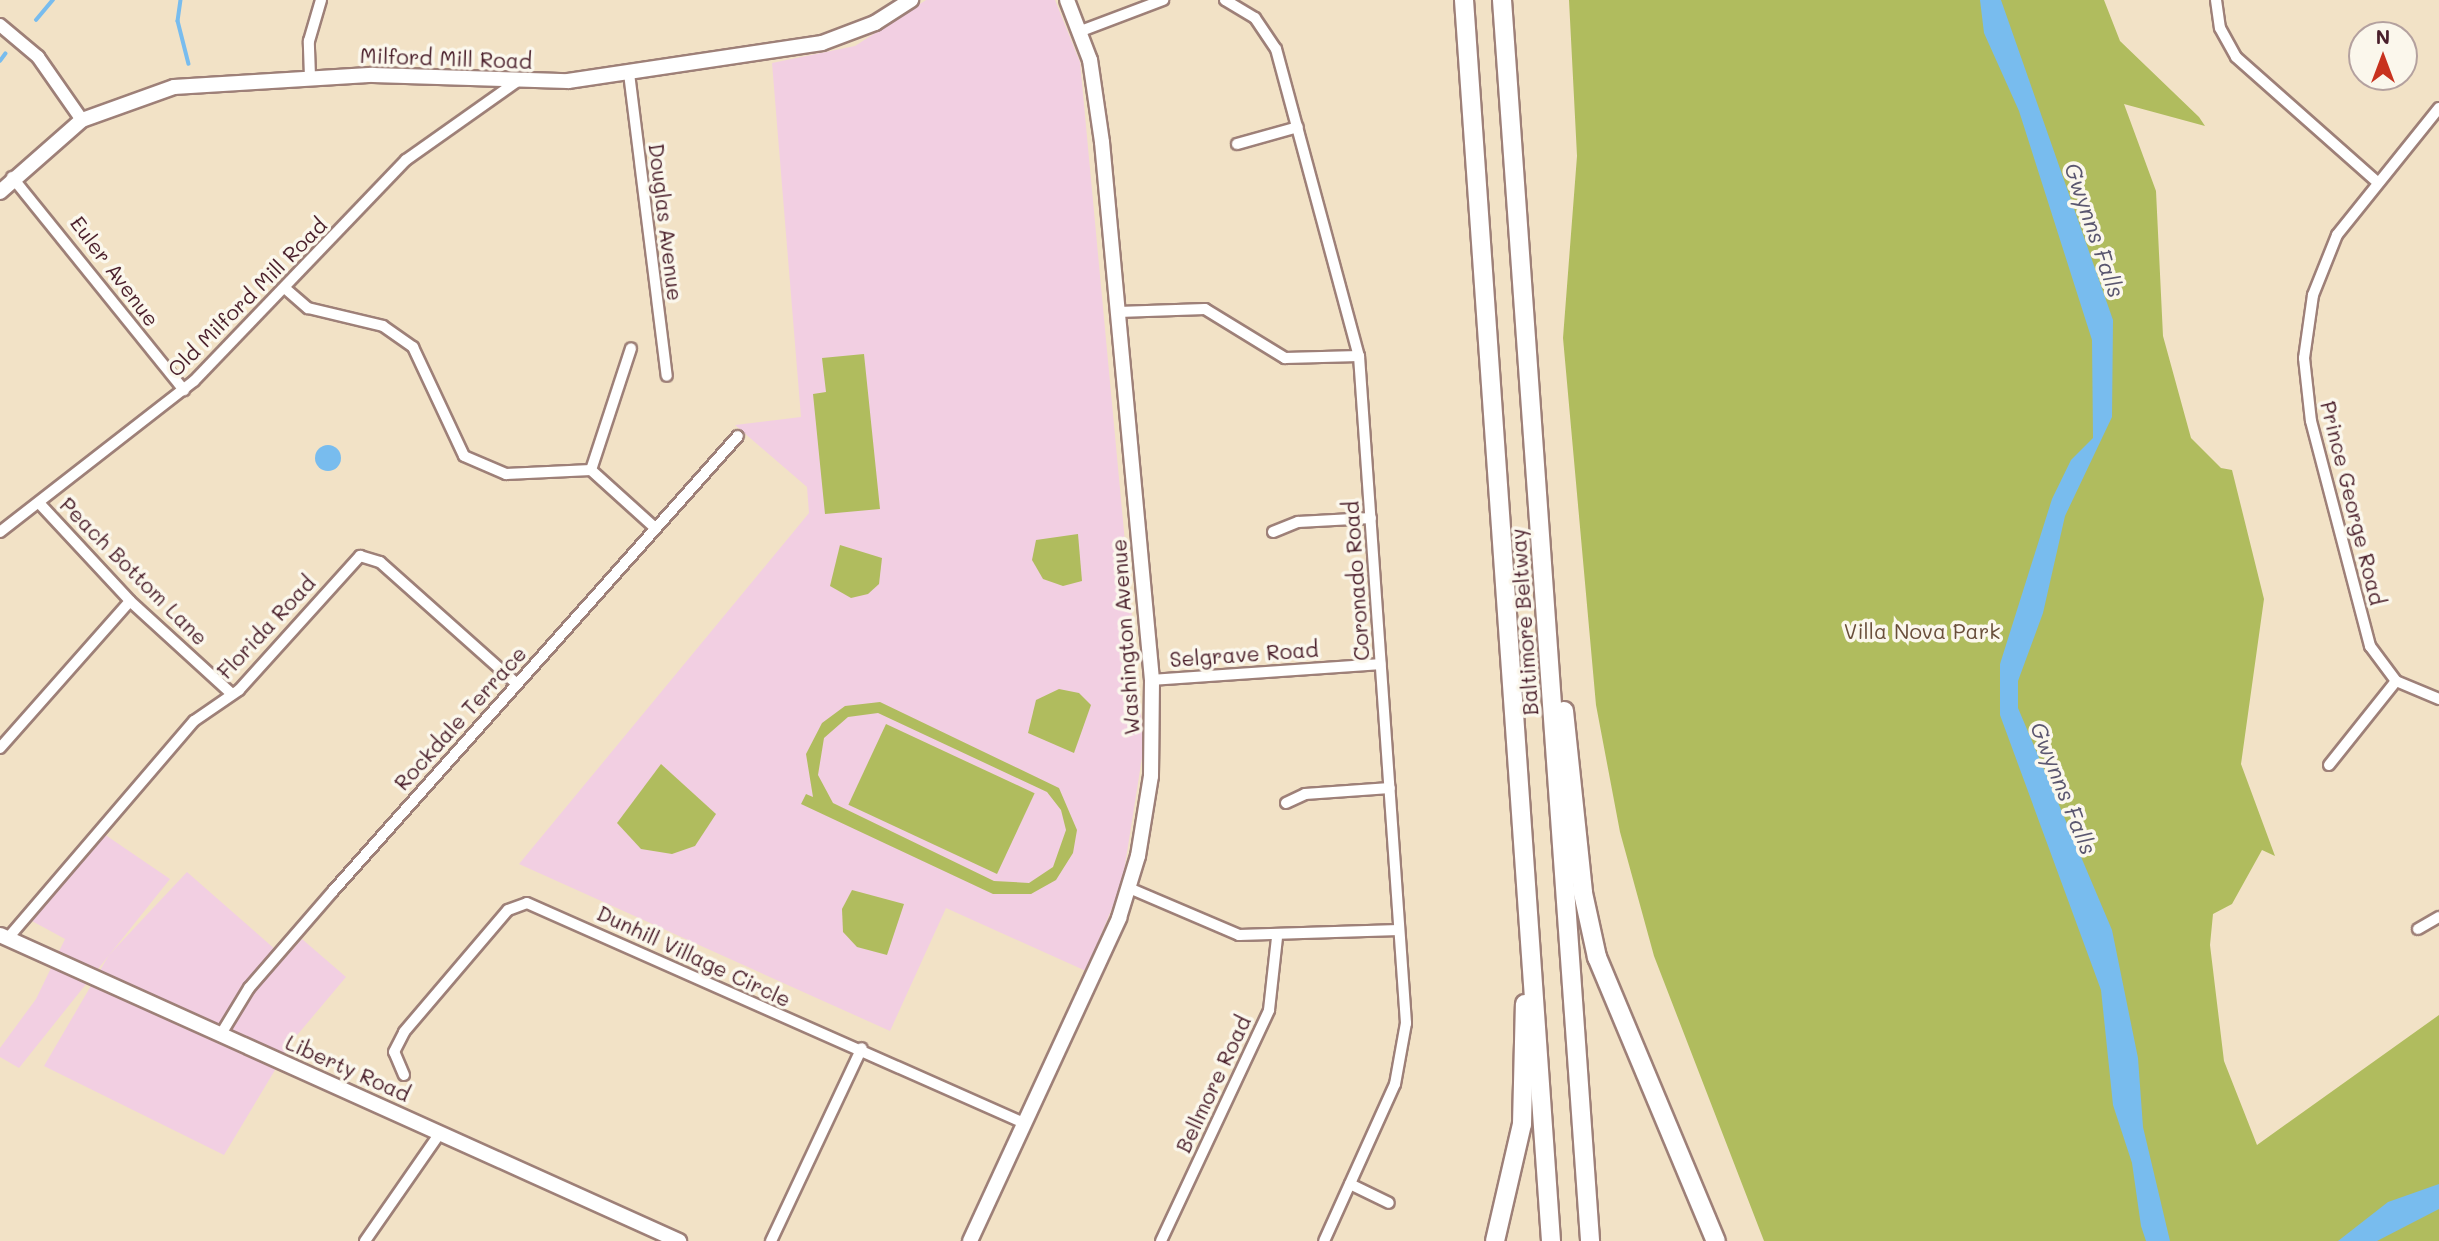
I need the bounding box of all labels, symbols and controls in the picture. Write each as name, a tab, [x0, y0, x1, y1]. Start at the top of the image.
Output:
north arrow	[2348, 21, 2418, 91]
text: N	[2376, 24, 2390, 49]
street label: Milford Mill Road	[359, 42, 533, 74]
street label: Douglas Avenue	[644, 142, 688, 302]
water label: Gwynns Falls	[2059, 159, 2131, 301]
street label: Euler Avenue	[65, 211, 165, 331]
street label: Old Milford Mill Road	[162, 212, 332, 382]
street label: Prince George Road	[2315, 398, 2391, 608]
street label: Peach Bottom Lane	[55, 492, 213, 650]
street label: Coronado Road	[1338, 500, 1374, 662]
street label: Baltimore Beltway	[1505, 528, 1543, 716]
street label: Washington Avenue	[1106, 538, 1144, 736]
street label: Florida Road	[212, 570, 320, 684]
park label: Villa Nova Park	[1844, 618, 2000, 644]
street label: Selgrave Road	[1169, 636, 1319, 672]
street label: Rockdale Terrace	[389, 641, 531, 795]
water label: Gwynns Falls	[2025, 718, 2103, 858]
street label: Dunhill Village Circle	[593, 900, 795, 1012]
street label: Bellmore Road	[1170, 1011, 1256, 1157]
street label: Liberty Road	[282, 1029, 414, 1107]

